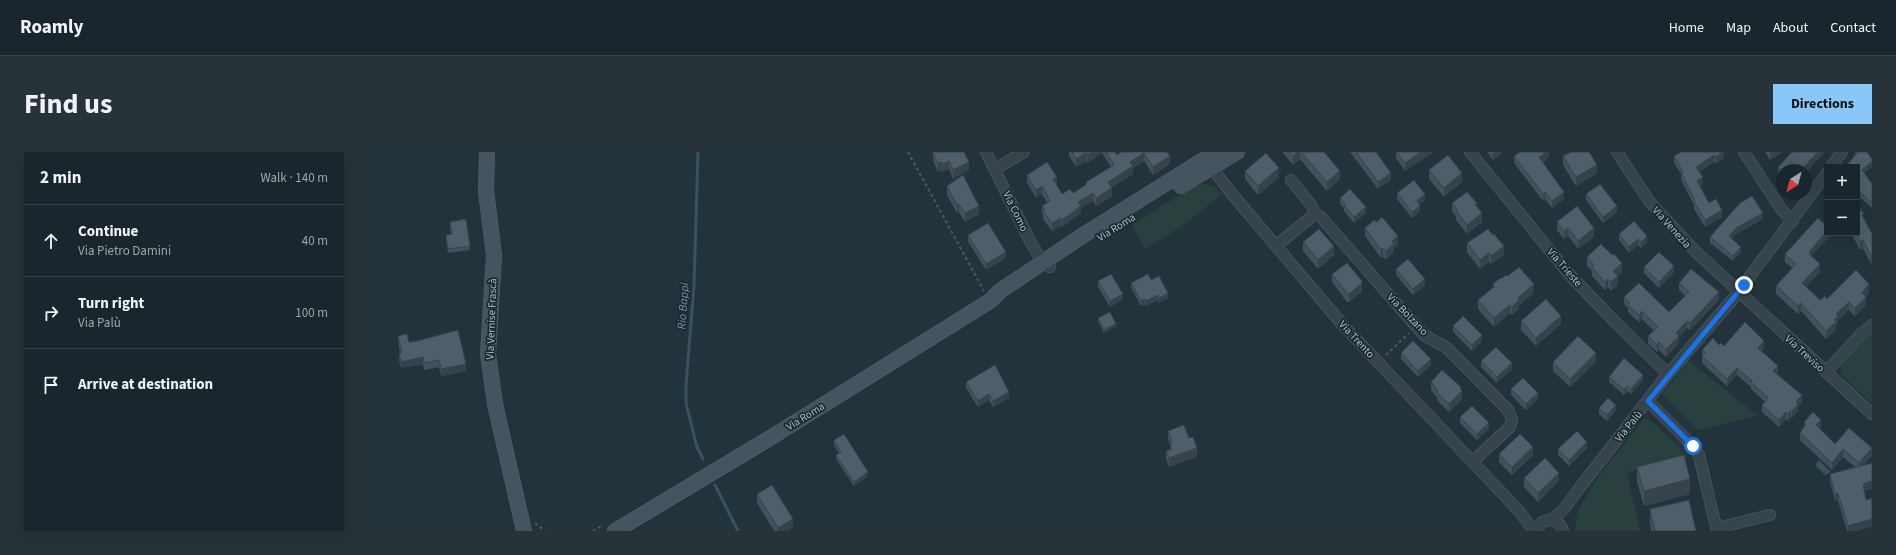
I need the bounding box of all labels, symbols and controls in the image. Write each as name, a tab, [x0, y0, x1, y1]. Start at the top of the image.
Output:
text: Roamly	[20, 14, 83, 41]
text: Home	[1669, 18, 1704, 38]
text: Map	[1726, 18, 1751, 38]
text: About	[1773, 18, 1808, 38]
text: Contact	[1830, 18, 1876, 38]
text: Find us	[24, 84, 112, 124]
button: Directions	[1773, 84, 1872, 124]
north arrow	[1776, 164, 1812, 200]
map controls	[1824, 164, 1860, 236]
button: +	[1824, 164, 1860, 200]
text: 2 min	[40, 166, 81, 190]
text: Walk · 140 m	[260, 169, 328, 187]
street label: Via Como	[999, 188, 1032, 234]
button: −	[1824, 200, 1860, 236]
street label: Via Venezia	[1649, 203, 1694, 251]
street label: Via Roma	[1094, 210, 1138, 245]
text: Continue	[78, 221, 138, 242]
icon: ahead	[40, 230, 62, 252]
text: 40 m	[302, 232, 328, 250]
text: Via Pietro Damini	[78, 242, 171, 260]
street label: Via Trieste	[1544, 245, 1586, 290]
route end	[1735, 276, 1753, 294]
street label: Via Vernise Frascà	[483, 278, 500, 360]
water label: Rio Bappi	[673, 282, 694, 330]
street label: Via Bolzano	[1384, 290, 1432, 339]
text: Turn right	[78, 293, 144, 314]
icon: right	[40, 302, 62, 324]
text: 100 m	[295, 304, 328, 322]
text: Via Palù	[78, 314, 121, 332]
street label: Via Trento	[1335, 317, 1378, 361]
street label: Via Treviso	[1782, 331, 1828, 376]
icon: arrive	[40, 374, 62, 396]
text: Arrive at destination	[78, 374, 213, 395]
street label: Via Roma	[783, 399, 827, 434]
street label: Via Palù	[1611, 408, 1646, 445]
route start	[1684, 437, 1702, 455]

